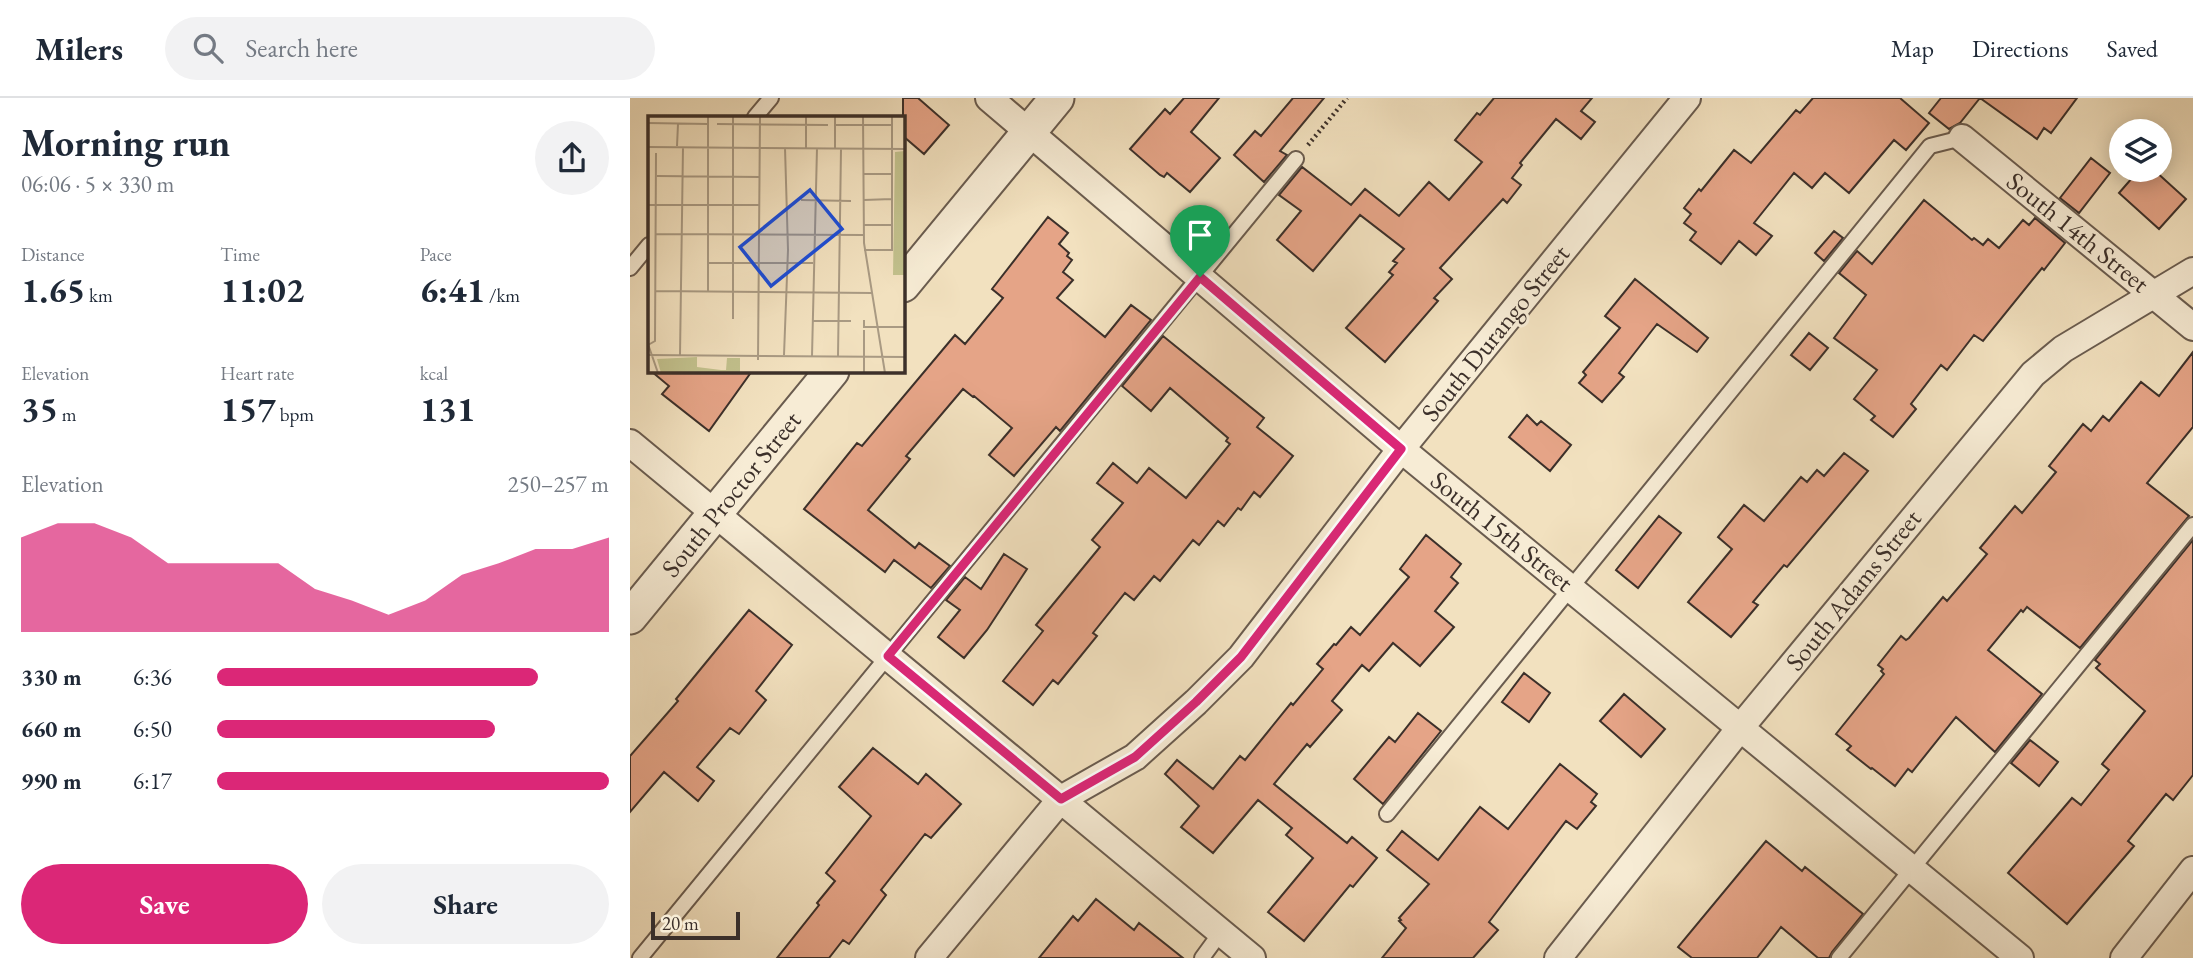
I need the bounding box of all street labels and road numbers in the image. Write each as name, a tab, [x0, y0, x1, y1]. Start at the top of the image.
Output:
street label: South 14th Street	[2000, 164, 2156, 300]
street label: South Durango Street	[1413, 238, 1577, 428]
street label: South Proctor Street	[654, 404, 808, 584]
street label: South 15th Street	[1424, 463, 1580, 599]
street label: South Adams Street	[1778, 502, 1928, 678]

